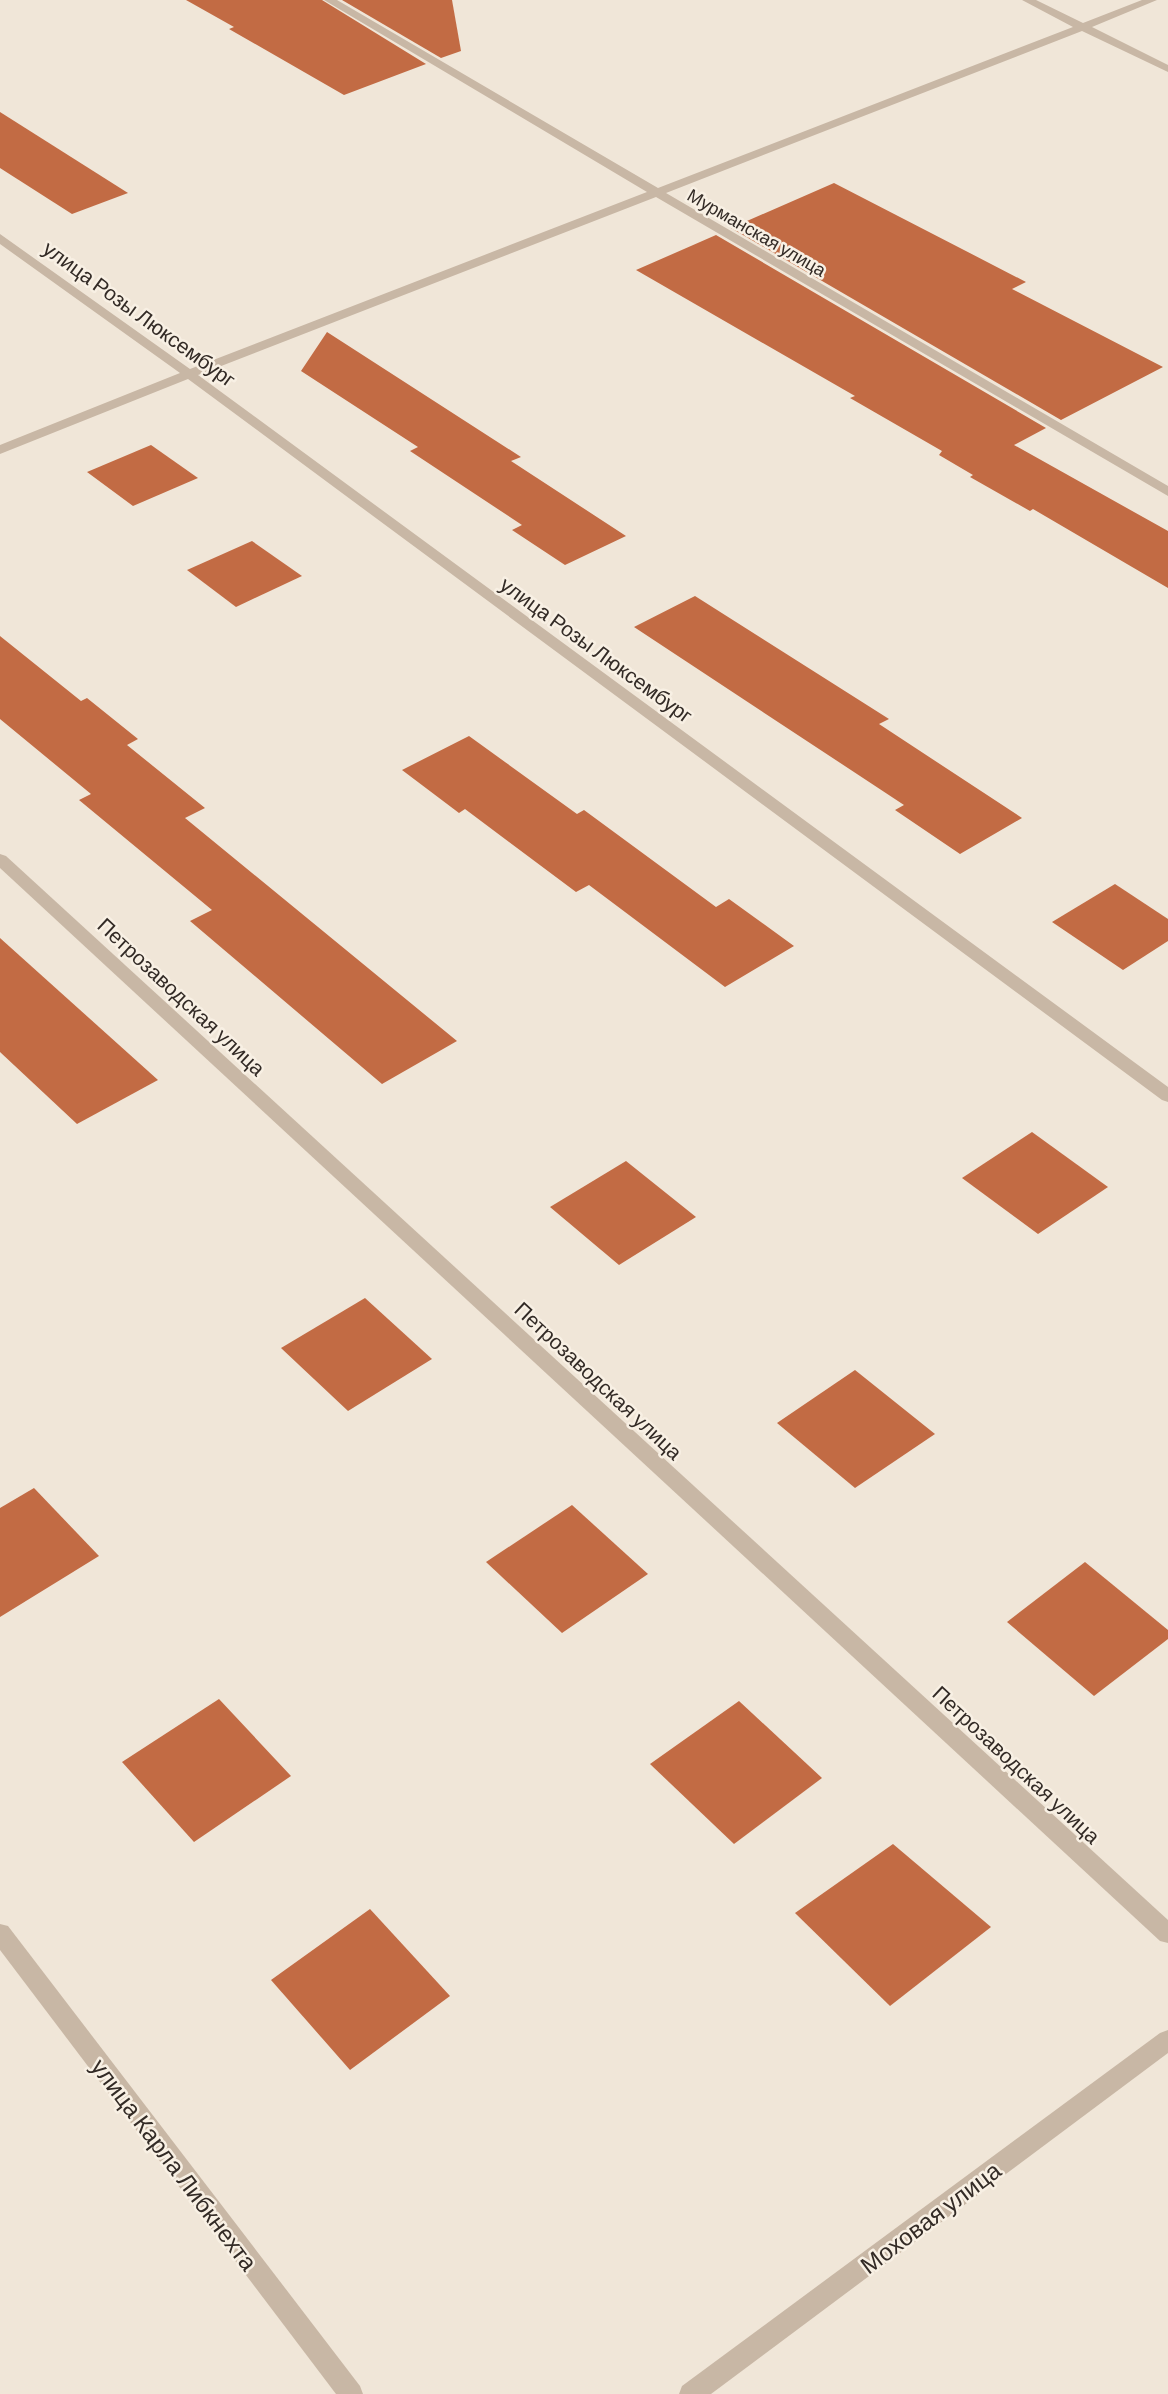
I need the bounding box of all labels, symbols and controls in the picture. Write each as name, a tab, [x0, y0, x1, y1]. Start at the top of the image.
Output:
street label: Мурманская улица	[684, 183, 831, 281]
street label: улица Розы Люксембург	[39, 235, 241, 391]
street label: улица Розы Люксембург	[496, 571, 698, 727]
street label: Петрозаводская улица	[93, 912, 271, 1080]
street label: Петрозаводская улица	[510, 1296, 688, 1464]
street label: Петрозаводская улица	[928, 1680, 1106, 1848]
street label: улица Карла Либкнехта	[86, 2052, 265, 2276]
street label: Моховая улица	[854, 2154, 1006, 2279]

